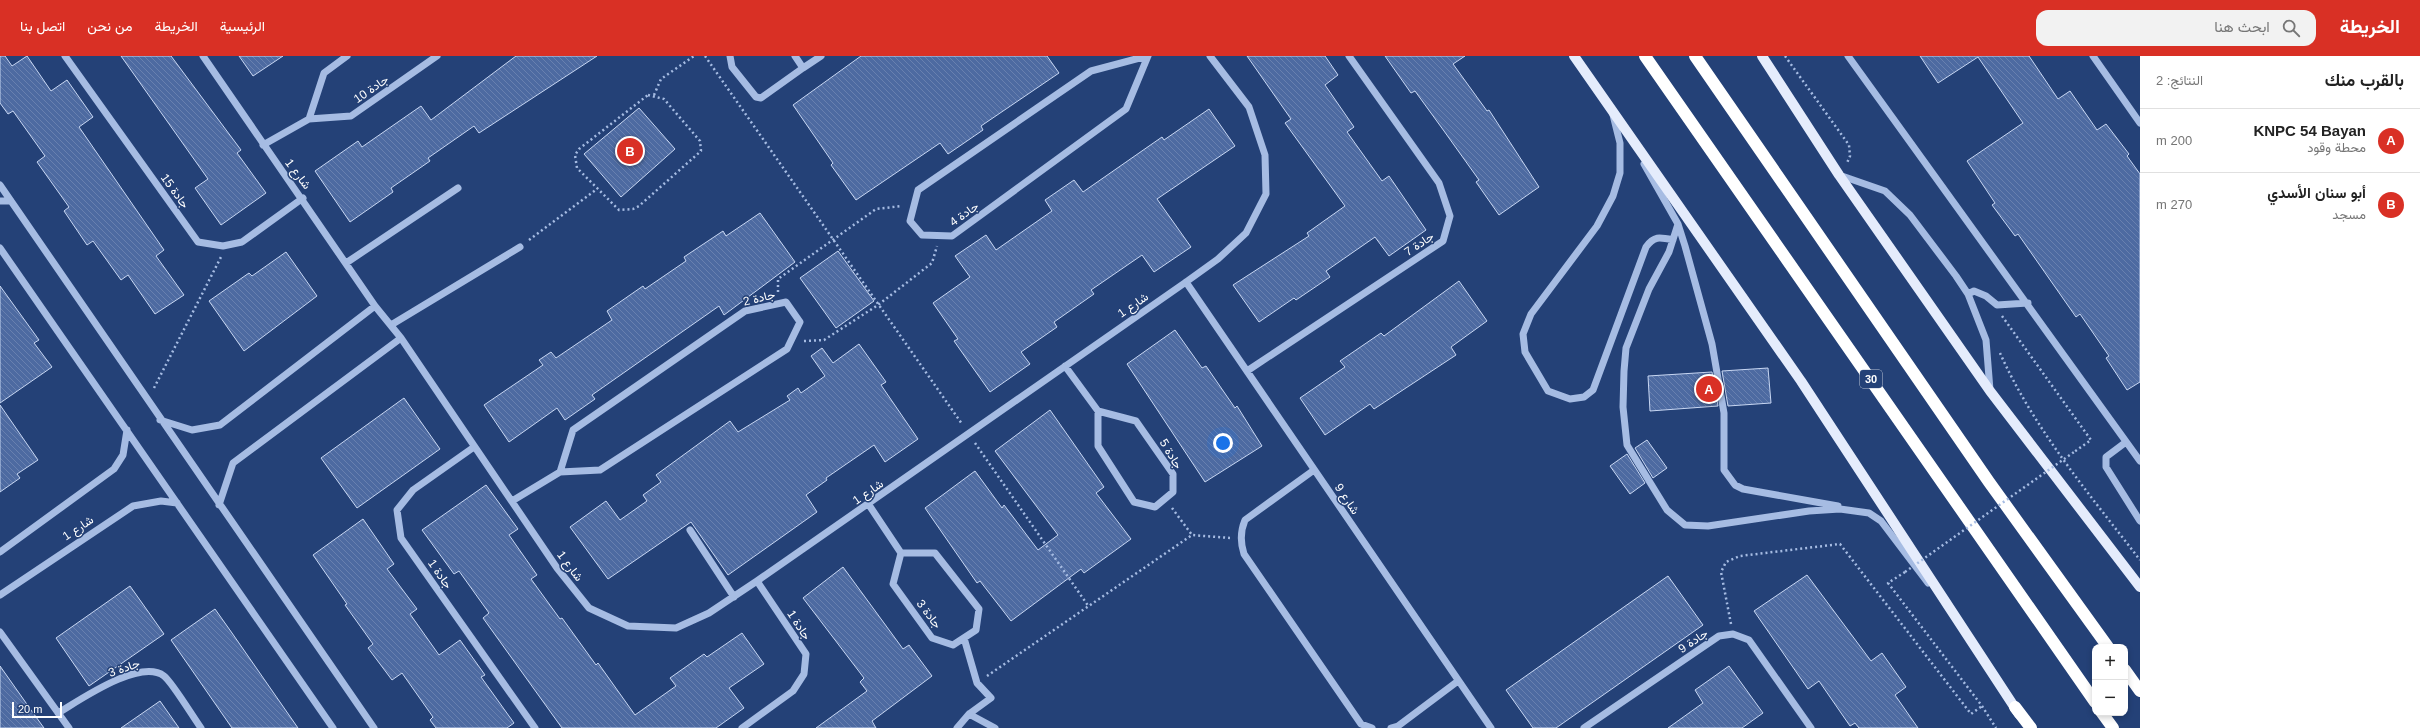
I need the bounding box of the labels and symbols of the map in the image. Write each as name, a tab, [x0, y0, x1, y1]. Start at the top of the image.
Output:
street label: جادة 10	[351, 72, 391, 106]
pin: B	[617, 136, 643, 166]
street label: شارع 1	[281, 156, 314, 193]
street label: جادة 15	[158, 171, 192, 211]
street label: جادة 4	[947, 199, 981, 229]
street label: جادة 7	[1402, 229, 1436, 259]
street label: جادة 2	[742, 287, 776, 309]
street label: شارع 1	[1115, 289, 1152, 322]
road number: 30	[1860, 370, 1882, 388]
pin: A	[1696, 374, 1722, 404]
your location	[1213, 433, 1233, 453]
street label: جادة 5	[1157, 436, 1185, 472]
street label: شارع 1	[850, 476, 887, 509]
street label: شارع 9	[1330, 481, 1362, 518]
street label: شارع 1	[60, 513, 97, 545]
street label: شارع 1	[553, 548, 586, 585]
street label: جادة 1	[425, 557, 455, 591]
street label: جادة 3	[914, 597, 944, 631]
street label: جادة 1	[784, 608, 814, 642]
street label: جادة 9	[1676, 626, 1710, 656]
street label: جادة 3	[106, 656, 142, 680]
scale bar	[12, 700, 62, 719]

